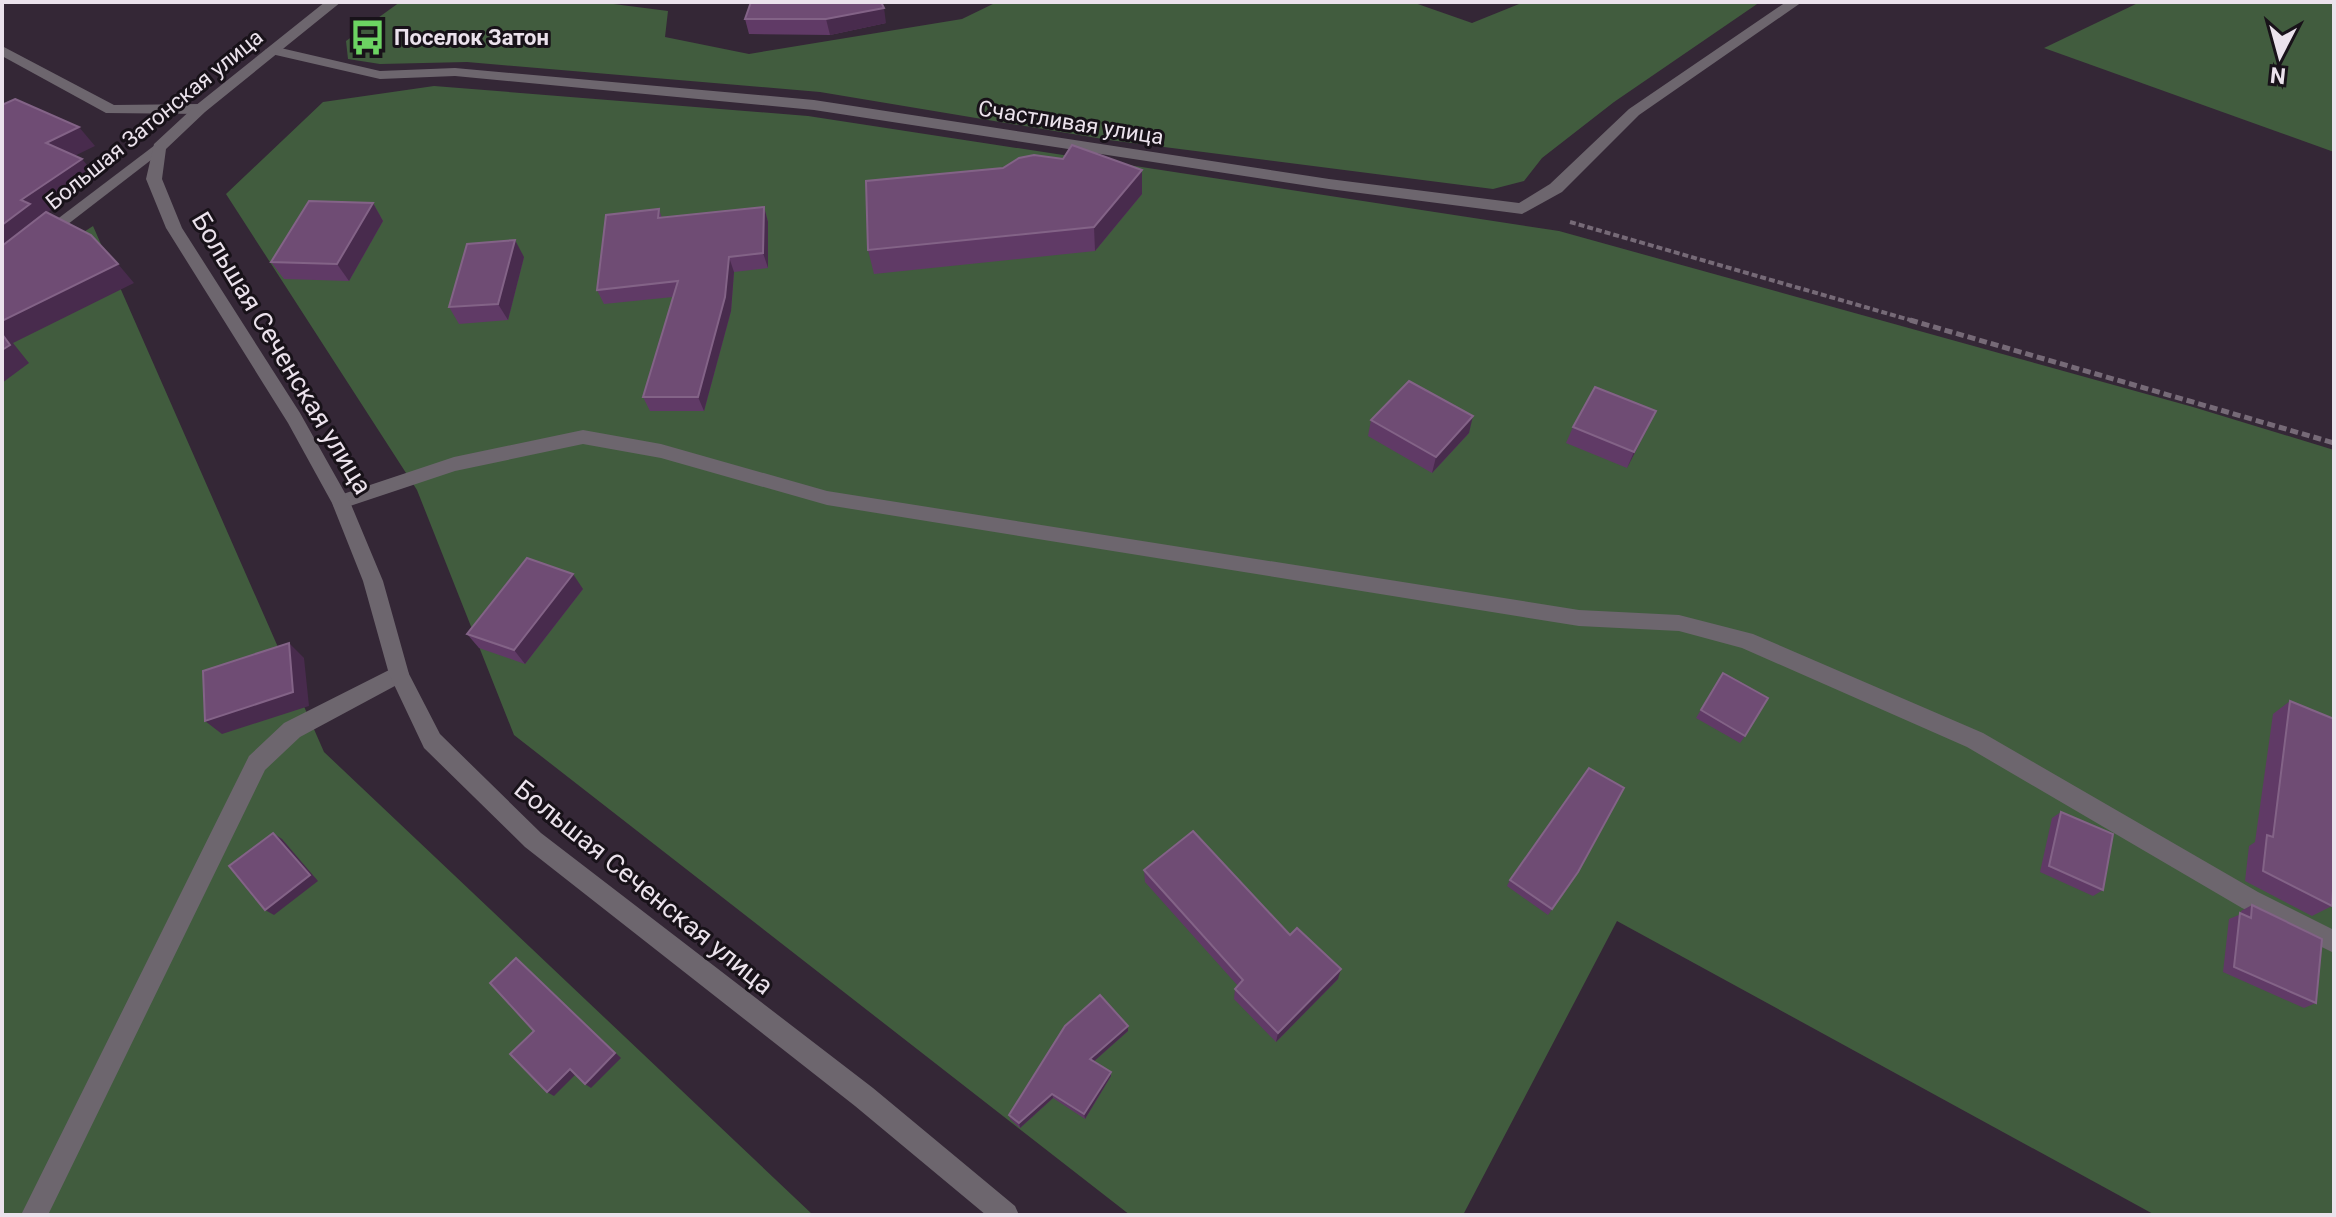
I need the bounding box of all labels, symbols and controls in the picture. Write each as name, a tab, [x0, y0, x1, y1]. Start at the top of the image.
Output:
north arrow	[2240, 16, 2320, 96]
bus stop icon: Поселок Затон	[349, 18, 387, 56]
street label: Большая Затонская улица	[41, 24, 268, 215]
place label: Поселок Затон	[394, 25, 549, 50]
text: N	[2269, 62, 2287, 89]
street label: Счастливая улица	[976, 95, 1165, 149]
street label: Большая Сеченская улица	[186, 207, 378, 499]
street label: Большая Сеченская улица	[509, 774, 779, 1000]

